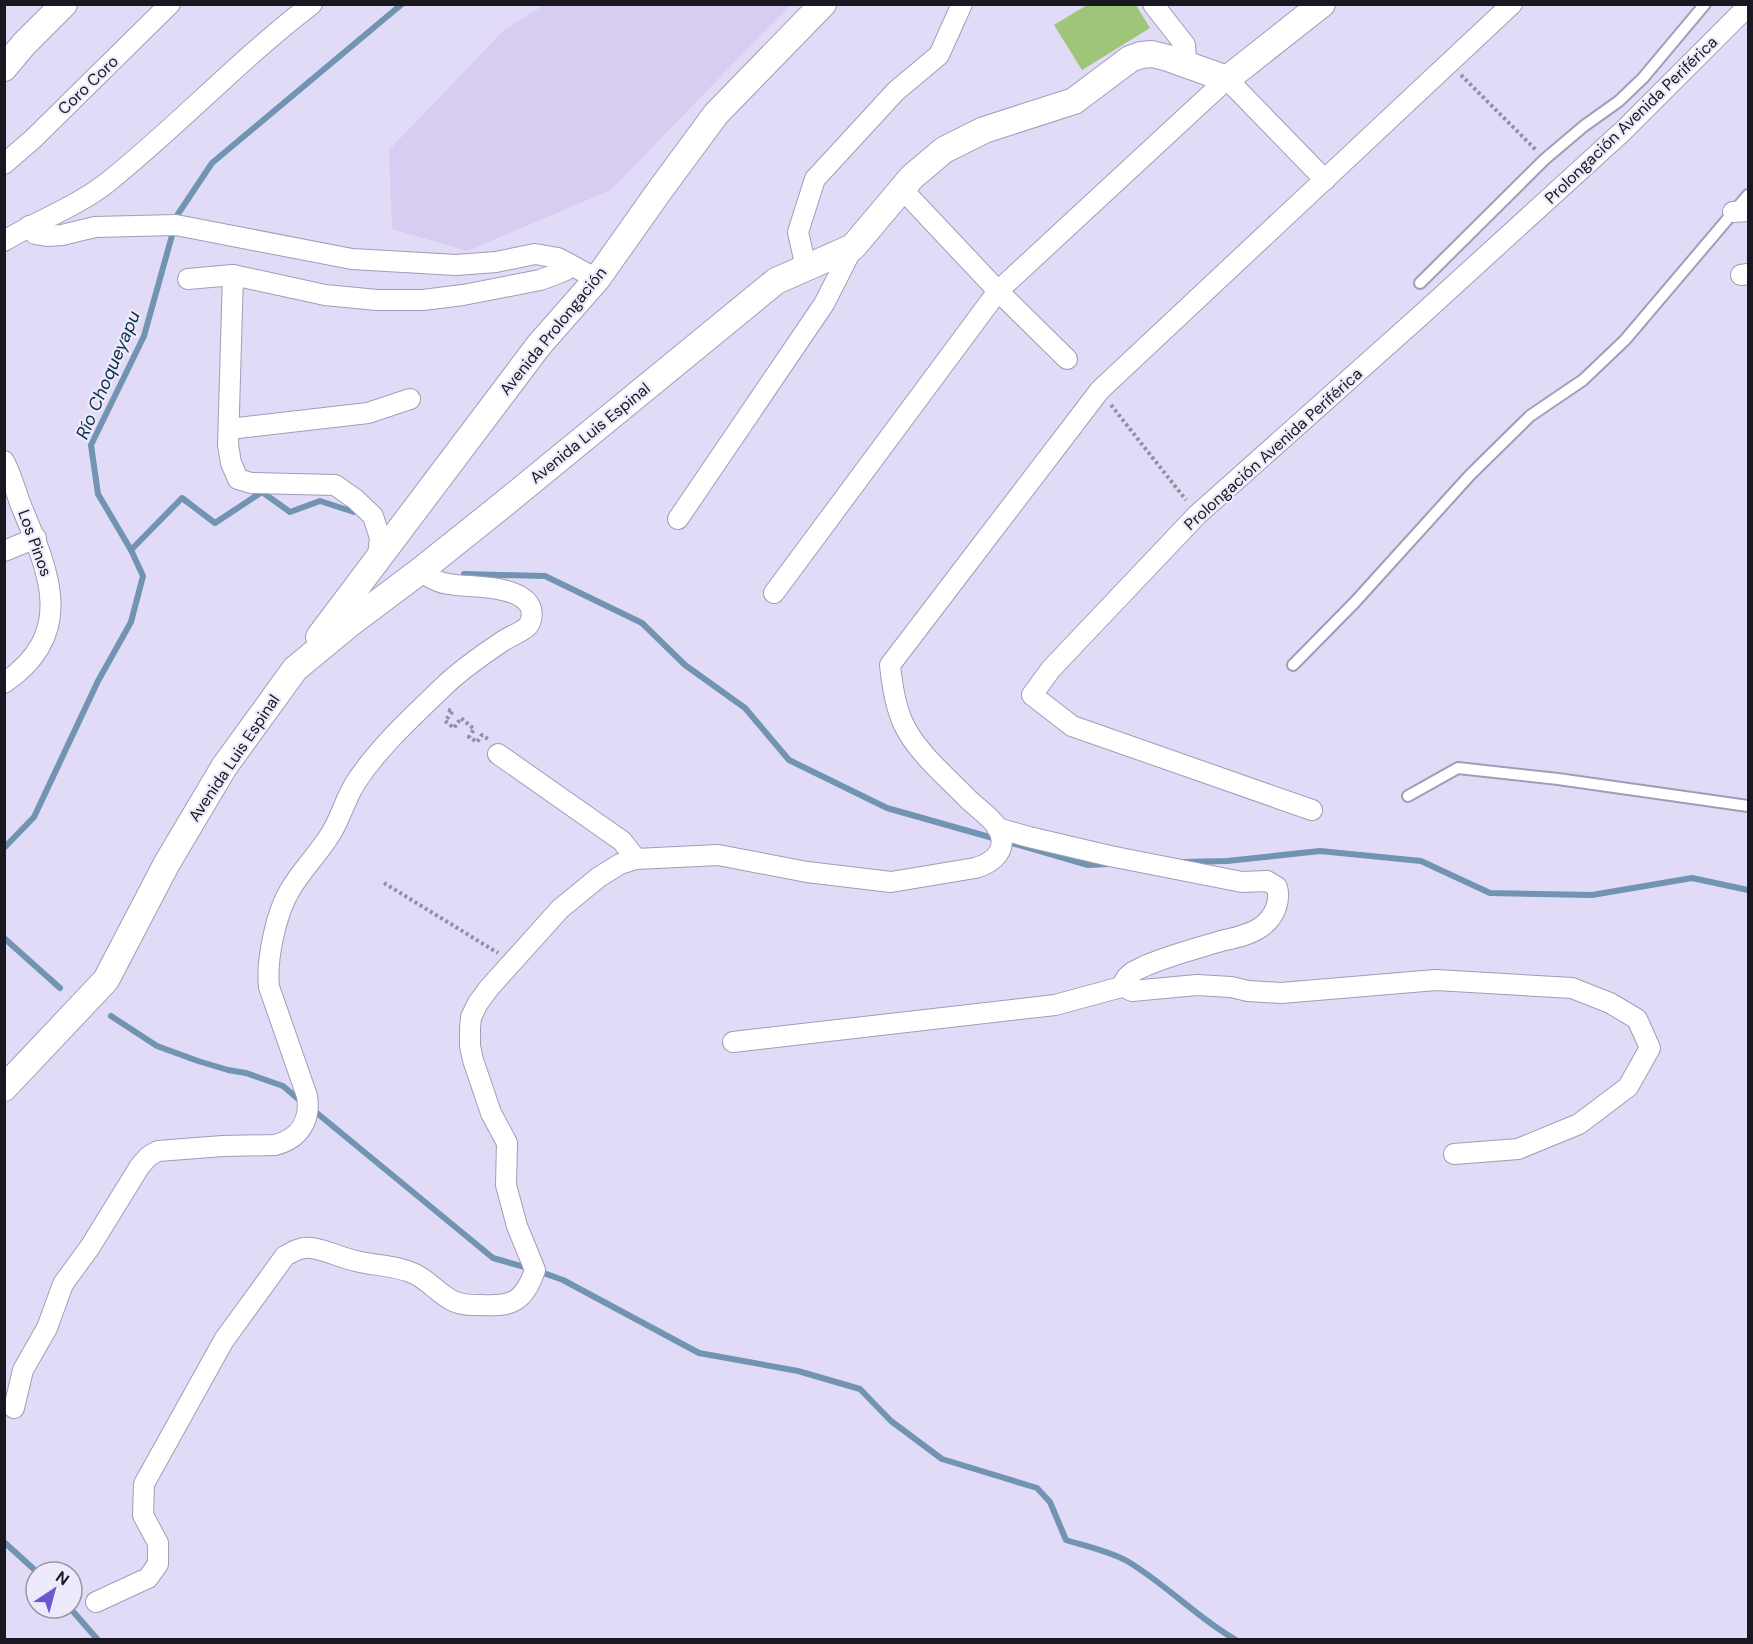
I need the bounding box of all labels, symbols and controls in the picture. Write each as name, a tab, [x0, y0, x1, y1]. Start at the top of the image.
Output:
street label: Prolongación Avenida Periférica	[1540, 32, 1722, 208]
street label: Coro Coro	[53, 51, 123, 119]
street label: Avenida Prolongación	[495, 263, 611, 399]
water label: Río Choqueyapu	[70, 307, 146, 443]
street label: Prolongación Avenida Periférica	[1180, 363, 1366, 535]
street label: Avenida Luis Espinal	[525, 378, 655, 488]
street label: Los Pinos	[13, 507, 57, 579]
street label: Avenida Luis Espinal	[184, 690, 284, 826]
north arrow	[24, 1560, 84, 1620]
text: N	[52, 1566, 73, 1590]

